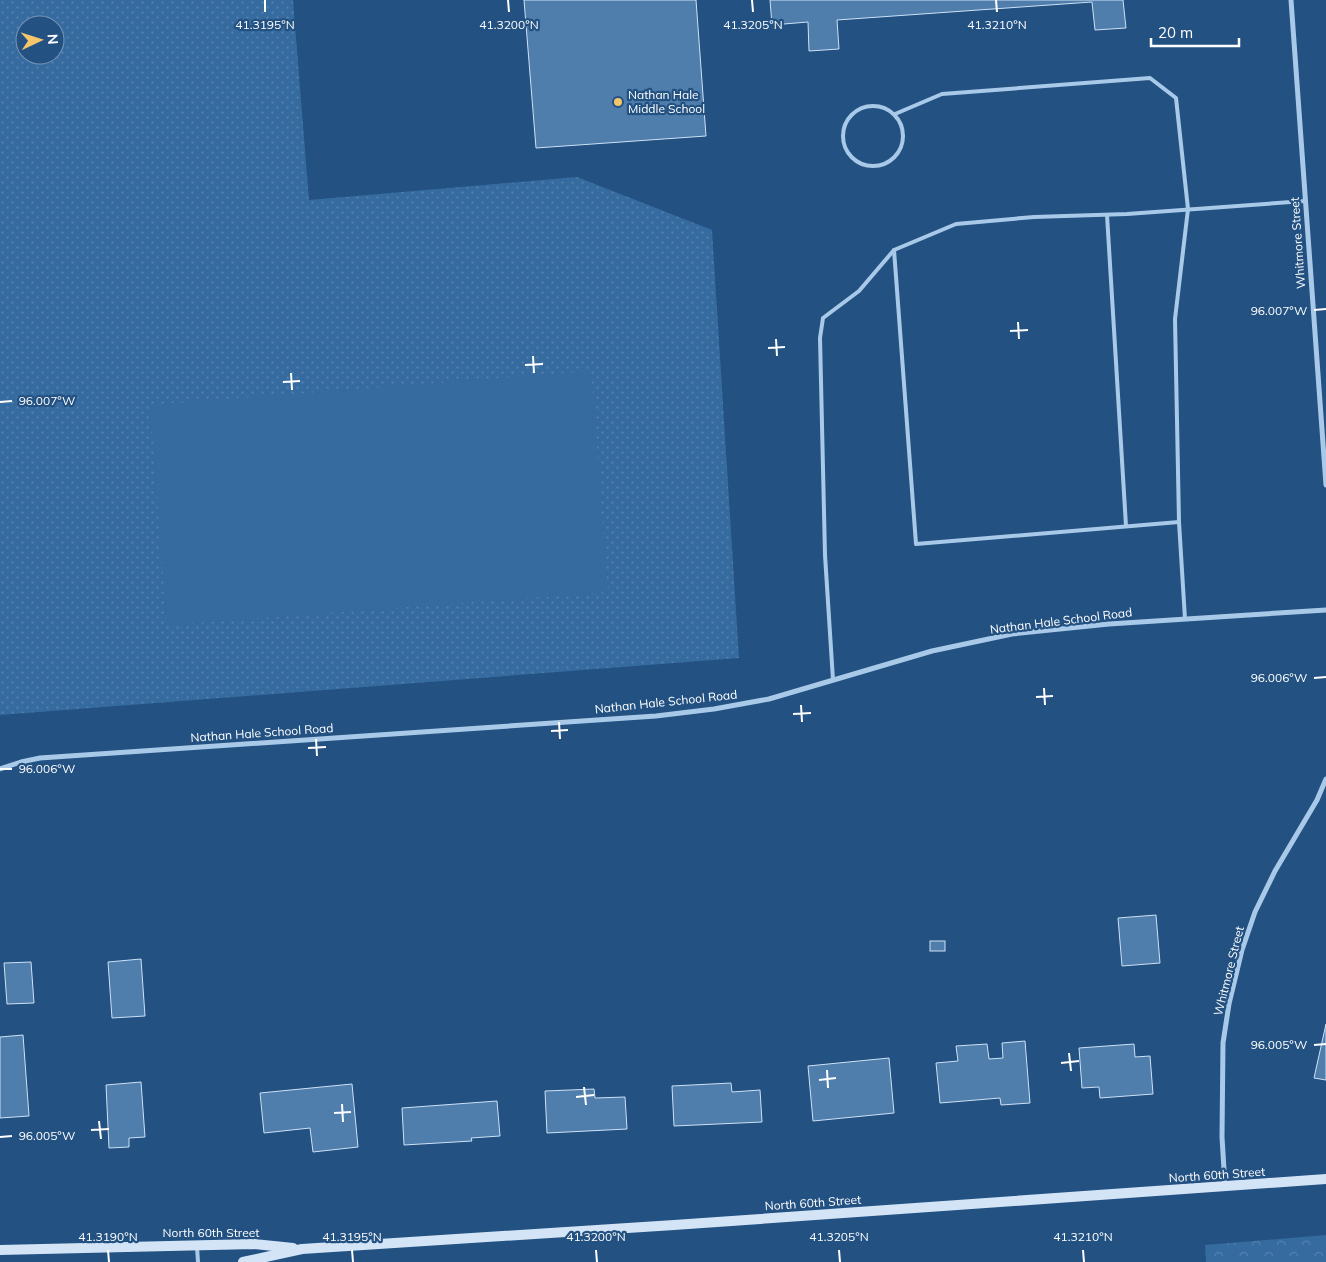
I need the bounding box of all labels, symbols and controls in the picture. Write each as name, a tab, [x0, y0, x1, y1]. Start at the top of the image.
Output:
north arrow	[15, 15, 65, 65]
scale bar	[1151, 15, 1238, 47]
text: 41.3195°N	[235, 17, 295, 32]
text: 41.3200°N	[479, 17, 539, 32]
text: 41.3205°N	[723, 17, 783, 32]
text: 41.3210°N	[967, 17, 1027, 32]
text: 20 m	[1158, 23, 1193, 42]
text: N	[44, 33, 62, 45]
place label: Nathan Hale Middle School	[628, 87, 705, 116]
marker: Nathan Hale Middle School	[612, 96, 624, 108]
street label: Whitmore Street	[1287, 197, 1308, 289]
text: 96.007°W	[1251, 303, 1307, 318]
text: 96.007°W	[19, 393, 75, 408]
street label: Nathan Hale School Road	[989, 604, 1133, 637]
text: 96.006°W	[1251, 670, 1307, 685]
street label: Nathan Hale School Road	[594, 687, 738, 716]
street label: Nathan Hale School Road	[190, 720, 334, 745]
text: 96.006°W	[19, 761, 75, 776]
street label: Whitmore Street	[1210, 924, 1247, 1017]
text: 96.005°W	[1251, 1037, 1307, 1052]
text: 96.005°W	[19, 1128, 75, 1143]
street label: North 60th Street	[1168, 1164, 1266, 1185]
street label: North 60th Street	[764, 1192, 862, 1213]
street label: North 60th Street	[163, 1225, 259, 1240]
text: 41.3190°N	[78, 1229, 138, 1244]
text: 41.3195°N	[322, 1229, 382, 1244]
text: 41.3200°N	[566, 1229, 626, 1244]
text: 41.3205°N	[809, 1229, 869, 1244]
text: 41.3210°N	[1053, 1229, 1113, 1244]

